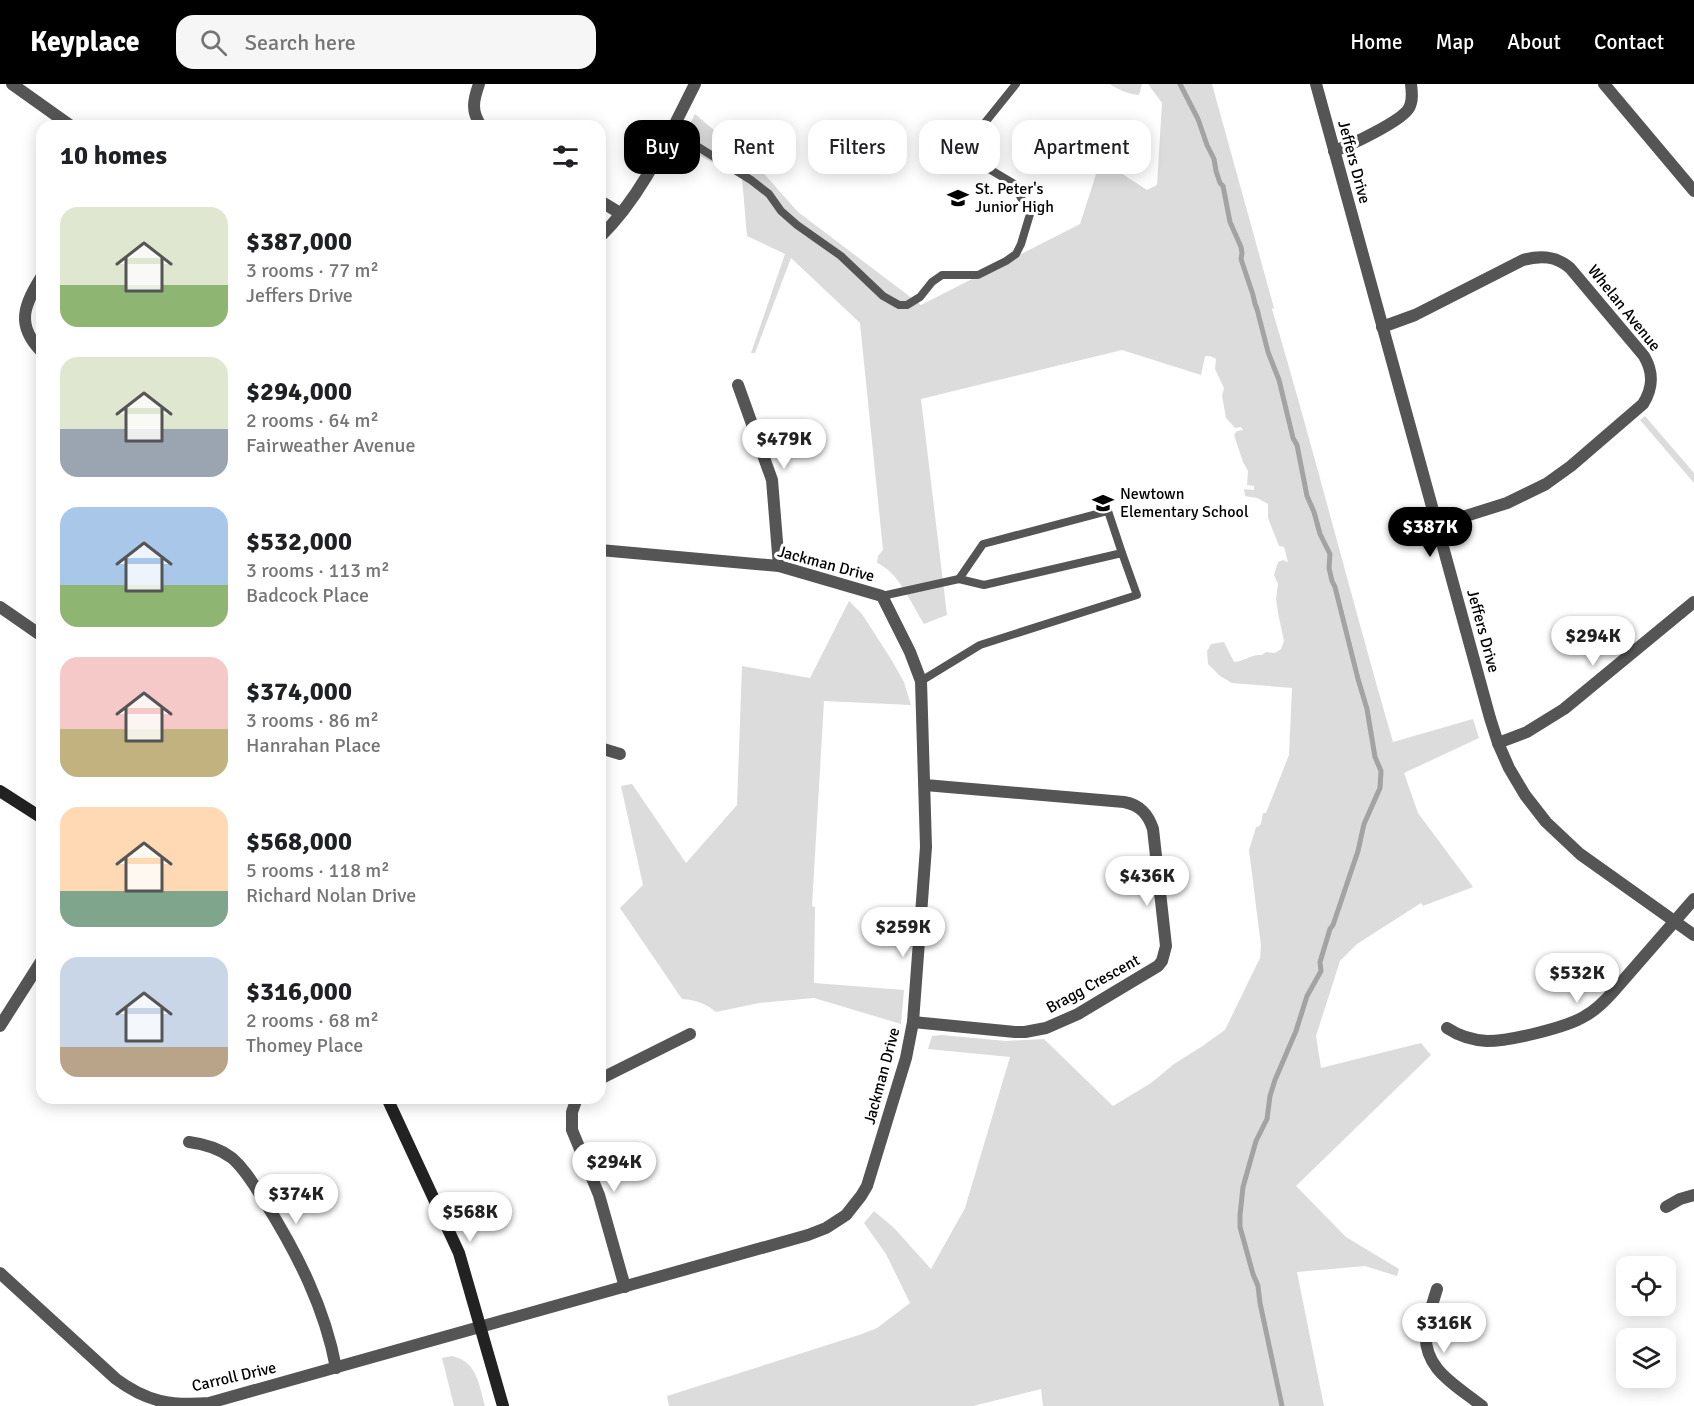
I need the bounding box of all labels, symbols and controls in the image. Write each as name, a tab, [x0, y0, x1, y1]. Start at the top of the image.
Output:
search box	[176, 15, 596, 69]
text: Keyplace	[30, 25, 140, 59]
icon: search	[197, 26, 230, 59]
text: Search here	[245, 29, 356, 56]
text: Home	[1350, 29, 1403, 55]
text: Map	[1436, 29, 1474, 55]
text: About	[1507, 29, 1561, 55]
text: Contact	[1594, 29, 1664, 55]
street label: Jeffers Drive	[1333, 118, 1375, 206]
chip: Buy	[624, 120, 700, 174]
chip: Rent	[712, 120, 796, 174]
chip: Filters	[808, 120, 907, 174]
chip: New	[919, 120, 1000, 174]
chip: Apartment	[1012, 120, 1151, 174]
text: 10 homes	[60, 140, 167, 172]
icon: filters	[549, 140, 582, 173]
place label: St. Peter's Junior High	[975, 179, 1054, 217]
school or university icon: St. Peter's Junior High	[946, 186, 970, 210]
text: $387,000	[246, 226, 352, 258]
icon: home	[108, 231, 180, 303]
text: 3 rooms · 77 m²	[246, 258, 379, 283]
street label: Whelan Avenue	[1583, 261, 1665, 355]
text: Jeffers Drive	[246, 283, 353, 308]
text: $294,000	[246, 376, 352, 408]
icon: home	[108, 381, 180, 453]
text: 2 rooms · 64 m²	[246, 408, 379, 433]
pin: $479K	[742, 419, 826, 470]
text: $479K	[756, 426, 812, 451]
text: Fairweather Avenue	[246, 433, 416, 458]
place label: Newtown Elementary School	[1120, 484, 1249, 522]
school or university icon: Newtown Elementary School	[1091, 491, 1115, 515]
pin: $387K	[1388, 507, 1472, 558]
text: $387K	[1402, 514, 1458, 539]
text: $532,000	[246, 526, 352, 558]
icon: home	[108, 531, 180, 603]
street label: Jackman Drive	[775, 541, 877, 587]
text: 3 rooms · 113 m²	[246, 558, 390, 583]
text: Badcock Place	[246, 583, 369, 608]
street label: Jeffers Drive	[1462, 587, 1504, 675]
pin: $294K	[1551, 616, 1635, 667]
text: $294K	[1565, 623, 1621, 648]
text: $374,000	[246, 676, 352, 708]
icon: home	[108, 681, 180, 753]
text: 3 rooms · 86 m²	[246, 708, 379, 733]
text: Hanrahan Place	[246, 733, 381, 758]
text: $568,000	[246, 826, 352, 858]
icon: home	[108, 831, 180, 903]
pin: $436K	[1105, 856, 1189, 907]
text: 5 rooms · 118 m²	[246, 858, 390, 883]
text: $436K	[1119, 863, 1175, 888]
text: Richard Nolan Drive	[246, 883, 416, 908]
pin: $259K	[861, 907, 945, 958]
text: $259K	[875, 914, 931, 939]
street label: Bragg Crescent	[1043, 950, 1144, 1018]
pin: $532K	[1535, 953, 1619, 1004]
text: $532K	[1549, 960, 1605, 985]
text: $316,000	[246, 976, 352, 1008]
icon: home	[108, 981, 180, 1053]
text: 2 rooms · 68 m²	[246, 1008, 379, 1033]
street label: Jackman Drive	[859, 1025, 905, 1127]
text: Thomey Place	[246, 1033, 363, 1058]
pin: $294K	[572, 1142, 656, 1193]
text: $294K	[586, 1149, 642, 1174]
pin: $374K	[254, 1174, 338, 1225]
text: $374K	[268, 1181, 324, 1206]
pin: $568K	[428, 1192, 512, 1243]
text: $568K	[442, 1199, 498, 1224]
map controls	[1616, 1256, 1676, 1388]
button: locate	[1616, 1256, 1676, 1316]
pin: $316K	[1402, 1303, 1486, 1354]
text: $316K	[1416, 1310, 1472, 1335]
button: layers	[1616, 1328, 1676, 1388]
street label: Carroll Drive	[190, 1358, 278, 1396]

